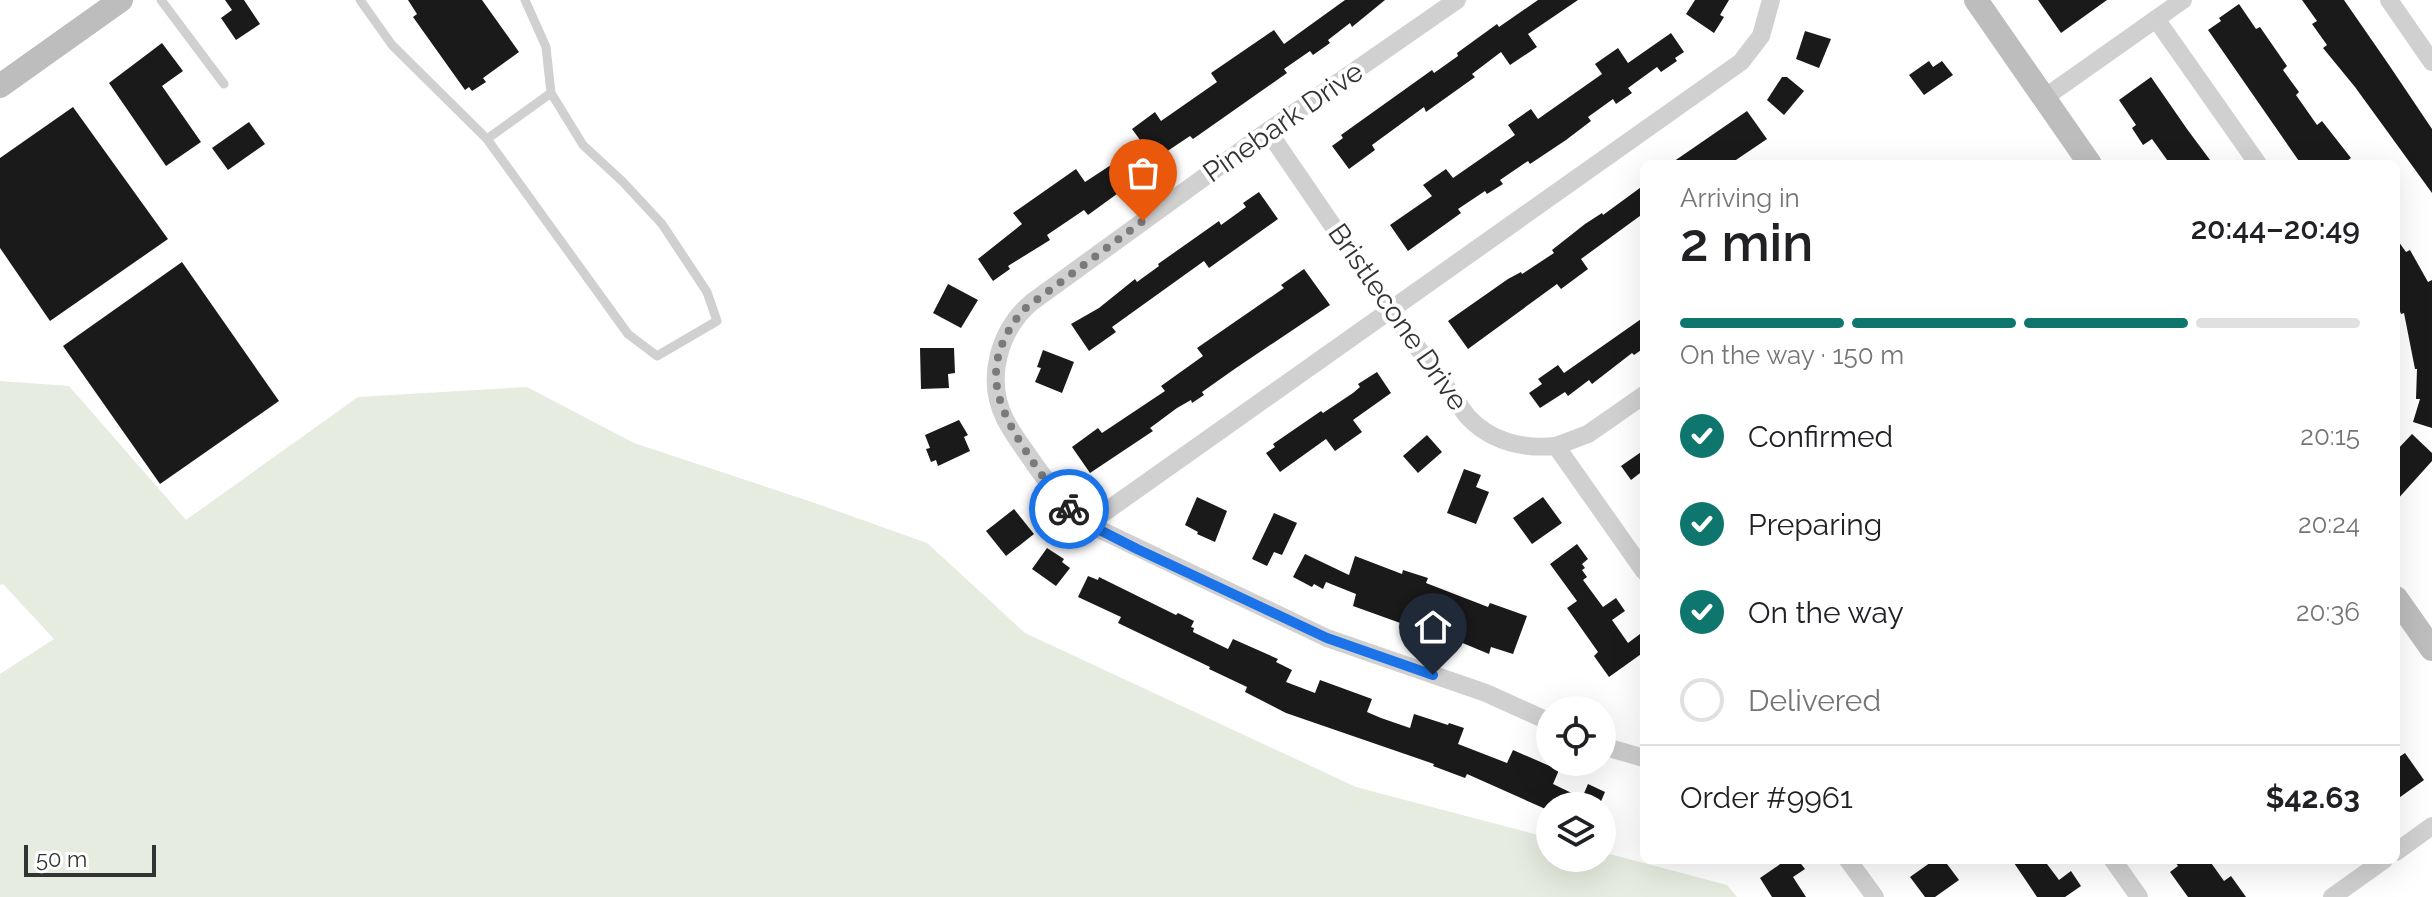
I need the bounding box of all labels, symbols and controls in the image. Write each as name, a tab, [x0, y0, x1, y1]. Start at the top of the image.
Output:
street label: Pinebark Drive	[1197, 55, 1369, 189]
pin	[1109, 139, 1177, 221]
icon: bag	[1121, 151, 1165, 195]
text: Arriving in	[1680, 183, 1800, 213]
text: 20:44–20:49	[2191, 211, 2360, 246]
text: 2 min	[1680, 212, 1813, 273]
street label: Bristlecone Drive	[1321, 217, 1475, 417]
text: On the way · 150 m	[1680, 340, 1904, 370]
icon: check	[1680, 414, 1724, 458]
text: Confirmed	[1748, 419, 1893, 454]
text: 20:15	[2300, 421, 2360, 451]
courier	[1029, 469, 1109, 549]
icon: bike	[1047, 487, 1091, 531]
icon: check	[1680, 502, 1724, 546]
text: Preparing	[1748, 507, 1882, 542]
text: 20:24	[2298, 509, 2360, 539]
icon: check	[1680, 590, 1724, 634]
pin	[1399, 593, 1467, 675]
text: On the way	[1748, 595, 1904, 630]
text: 20:36	[2296, 597, 2360, 627]
icon: home	[1411, 605, 1455, 649]
text: Delivered	[1748, 683, 1881, 718]
map controls	[1536, 696, 1616, 872]
button: locate	[1536, 696, 1616, 776]
text: Order #9961	[1680, 780, 1853, 815]
text: $42.63	[2265, 780, 2360, 815]
button: layers	[1536, 792, 1616, 872]
scale bar	[24, 841, 156, 877]
text: 50 m	[36, 846, 87, 872]

